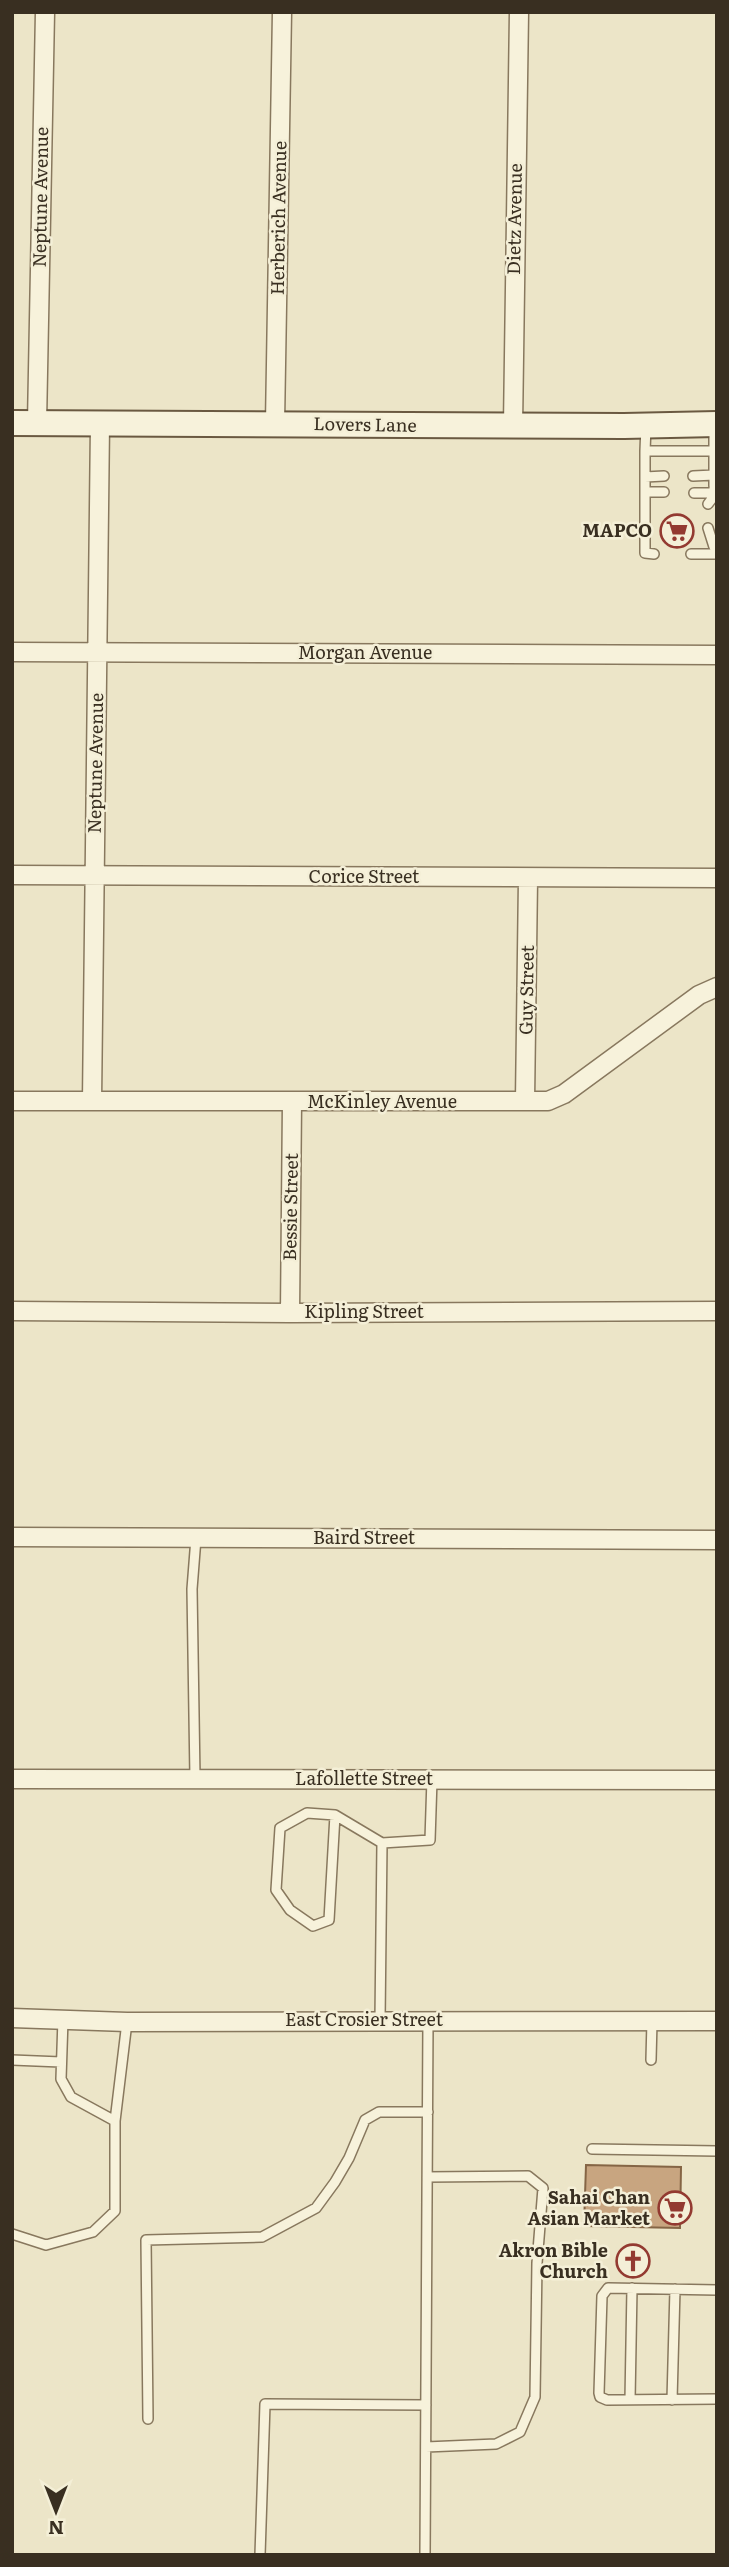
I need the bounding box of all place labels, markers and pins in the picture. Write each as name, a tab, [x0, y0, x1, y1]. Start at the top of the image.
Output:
supermarket icon: MAPCO	[658, 512, 696, 550]
place label: MAPCO	[582, 516, 652, 543]
place label: Sahai Chan Asian Market	[528, 2183, 650, 2231]
supermarket icon: Sahai Chan Asian Market	[656, 2189, 694, 2227]
place label: Akron Bible Church	[499, 2236, 608, 2284]
church icon: Akron Bible Church	[614, 2242, 652, 2280]

